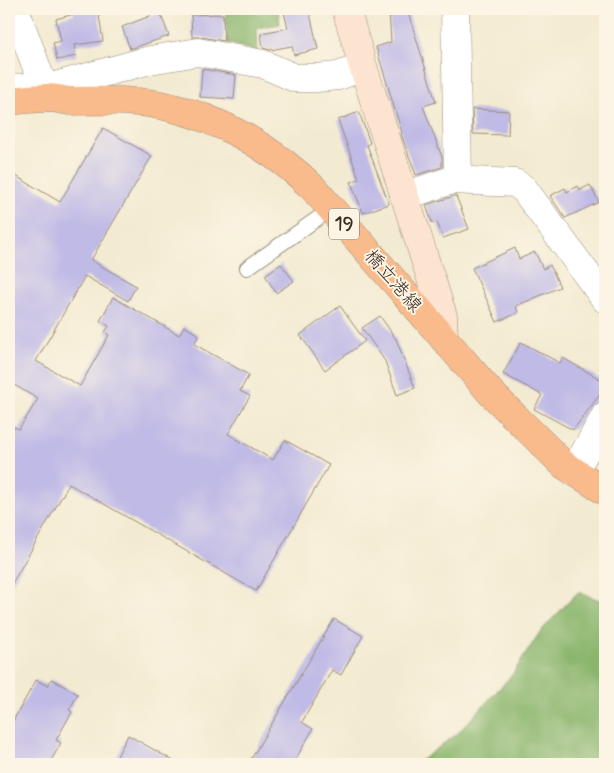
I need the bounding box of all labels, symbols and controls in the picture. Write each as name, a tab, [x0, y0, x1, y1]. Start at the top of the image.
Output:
road number: 19	[329, 208, 359, 240]
street label: 橋立港線	[359, 244, 427, 318]

